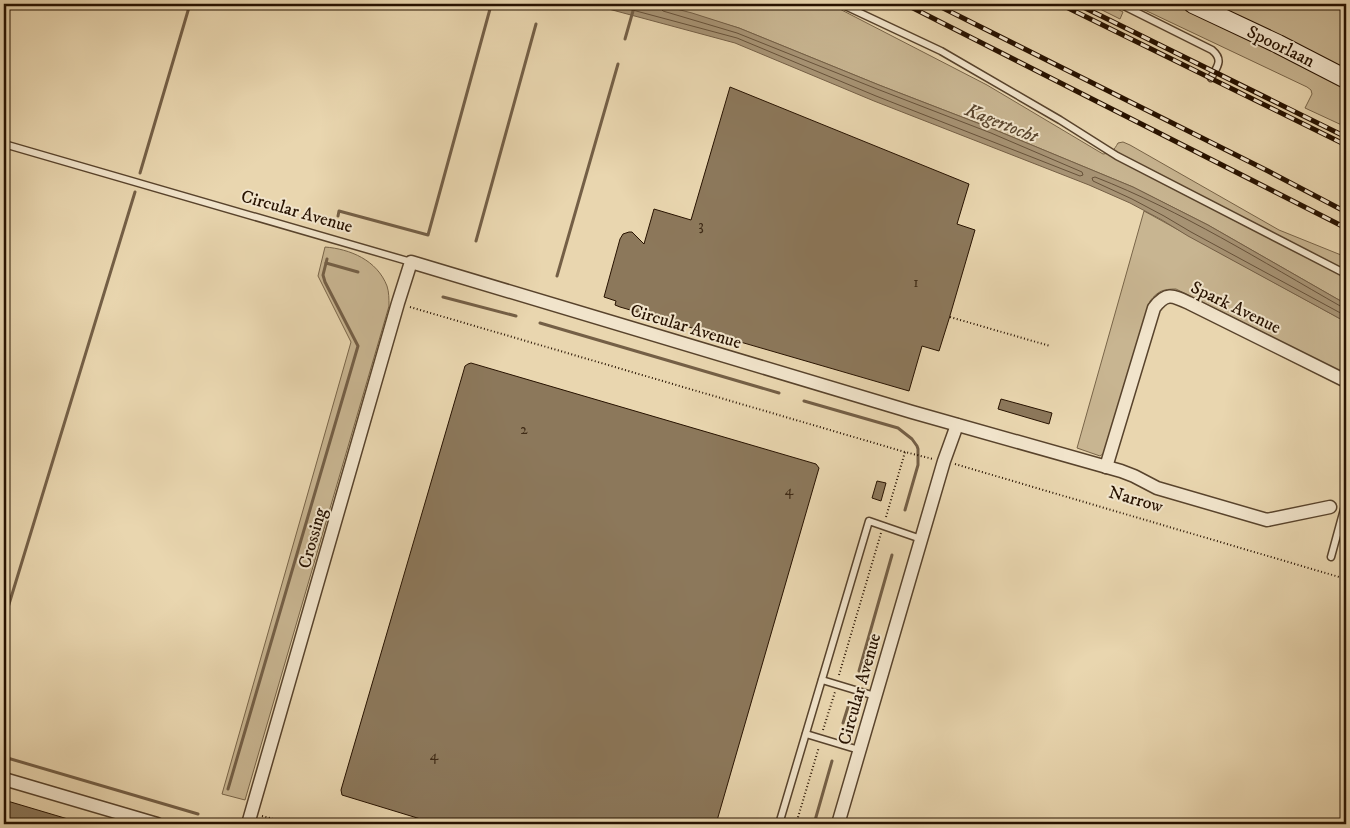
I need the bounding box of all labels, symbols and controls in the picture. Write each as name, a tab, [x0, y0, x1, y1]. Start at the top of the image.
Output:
street label: Spoorlaan	[1243, 21, 1319, 73]
water label: Kagertocht	[961, 98, 1042, 149]
street label: Circular Avenue	[238, 186, 355, 238]
house number: 3	[698, 216, 704, 235]
house number: 1	[913, 273, 919, 292]
street label: Spark Avenue	[1187, 277, 1284, 339]
street label: Circular Avenue	[627, 300, 744, 354]
house number: 2	[520, 420, 528, 439]
house number: 4	[785, 481, 794, 500]
street label: Narrow	[1106, 482, 1166, 518]
street label: Crossing	[294, 505, 332, 571]
street label: Circular Avenue	[834, 631, 886, 748]
house number: 4	[430, 746, 439, 765]

